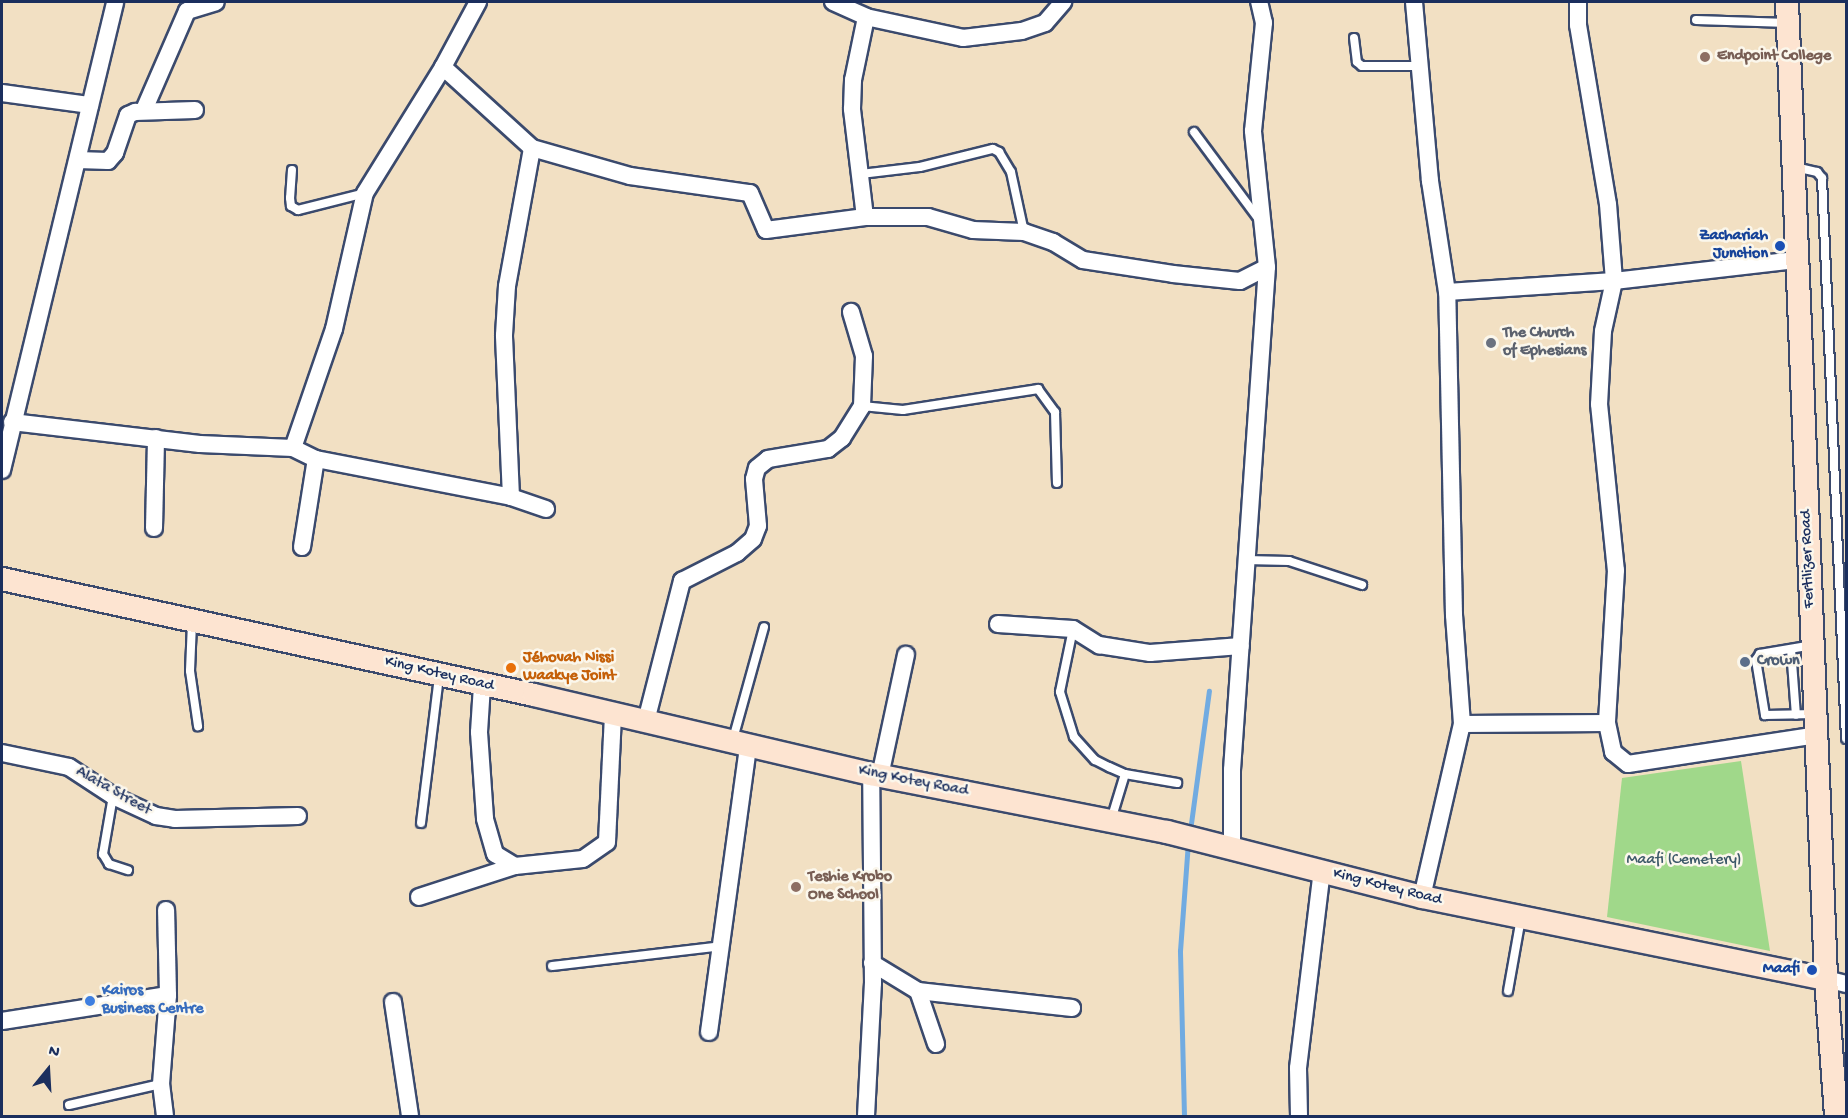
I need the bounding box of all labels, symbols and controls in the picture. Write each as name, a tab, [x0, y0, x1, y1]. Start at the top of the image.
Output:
place label: Endpoint College	[1717, 47, 1831, 67]
marker: Endpoint College	[1698, 50, 1712, 64]
place label: Zachariah Junction	[1699, 227, 1768, 265]
marker: Zachariah Junction	[1773, 239, 1787, 253]
place label: The Church of Ephesians	[1503, 324, 1586, 362]
marker: The Church of Ephesians	[1484, 336, 1498, 350]
street label: Fertilizer Road	[1798, 509, 1820, 609]
place label: Jéhovah Nissi Waakye Joint	[523, 649, 616, 687]
place label: Crown	[1757, 652, 1800, 672]
street label: King Kotey Road	[383, 653, 495, 697]
marker: Crown	[1738, 655, 1752, 669]
marker: Jéhovah Nissi Waakye Joint	[504, 661, 518, 675]
street label: King Kotey Road	[857, 762, 969, 802]
street label: Alata Street	[72, 763, 154, 821]
park label: Maafi (Cemetery)	[1627, 851, 1741, 871]
street label: King Kotey Road	[1331, 865, 1443, 911]
place label: Teshie Krobo One School	[808, 868, 892, 906]
marker: Teshie Krobo One School	[789, 880, 803, 894]
place label: Maafi	[1763, 960, 1800, 980]
marker: Maafi	[1805, 963, 1819, 977]
place label: Kairos Business Centre	[102, 982, 203, 1020]
marker: Kairos Business Centre	[83, 994, 97, 1008]
north arrow	[18, 1040, 78, 1100]
text: N	[46, 1042, 62, 1063]

